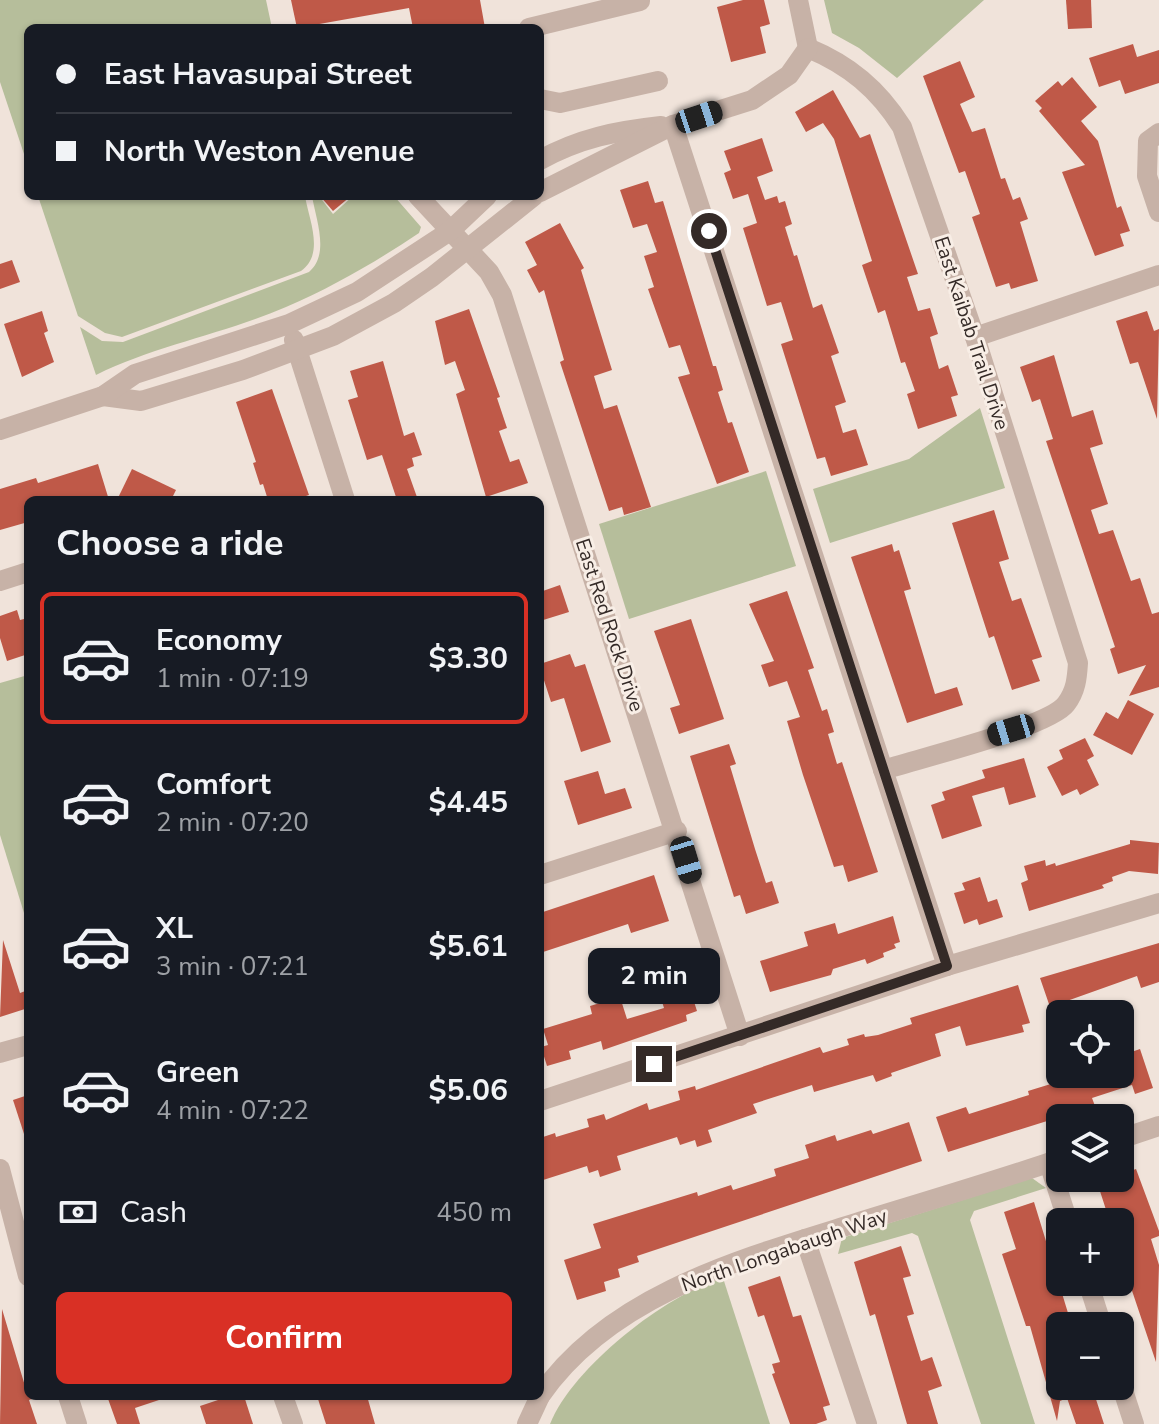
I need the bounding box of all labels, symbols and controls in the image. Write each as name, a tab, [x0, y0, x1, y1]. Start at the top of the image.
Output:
text: East Havasupai Street	[104, 54, 412, 95]
car	[672, 98, 726, 136]
text: North Weston Avenue	[104, 131, 414, 172]
route start	[691, 213, 727, 249]
street label: East Kaibab Trail Drive	[927, 233, 1016, 433]
text: Choose a ride	[56, 519, 284, 568]
street label: East Red Rock Drive	[569, 535, 650, 715]
text: Economy	[156, 620, 282, 661]
icon: car	[60, 622, 132, 694]
text: $3.30	[429, 638, 508, 679]
text: 1 min · 07:19	[156, 661, 309, 696]
car	[985, 712, 1037, 748]
text: Comfort	[156, 764, 271, 805]
icon: car	[60, 766, 132, 838]
text: $4.45	[429, 782, 508, 823]
text: 2 min · 07:20	[156, 805, 309, 840]
car	[668, 834, 704, 886]
text: XL	[156, 908, 193, 949]
icon: car	[60, 910, 132, 982]
text: $5.61	[429, 926, 508, 967]
callout: 2 min	[588, 948, 720, 1004]
text: 3 min · 07:21	[156, 949, 309, 984]
text: 2 min	[620, 958, 688, 993]
map controls	[1046, 1000, 1134, 1400]
button: locate	[1046, 1000, 1134, 1088]
route end	[636, 1046, 672, 1082]
text: Green	[156, 1052, 240, 1093]
icon: car	[60, 1054, 132, 1126]
text: $5.06	[429, 1070, 508, 1111]
text: 4 min · 07:22	[156, 1093, 309, 1128]
button: layers	[1046, 1104, 1134, 1192]
icon: cash	[56, 1190, 100, 1234]
text: Cash	[120, 1192, 187, 1233]
text: 450 m	[436, 1195, 512, 1230]
street label: North Longabaugh Way	[678, 1202, 891, 1298]
button: +	[1046, 1208, 1134, 1296]
button: Confirm	[56, 1292, 512, 1384]
button: −	[1046, 1312, 1134, 1400]

